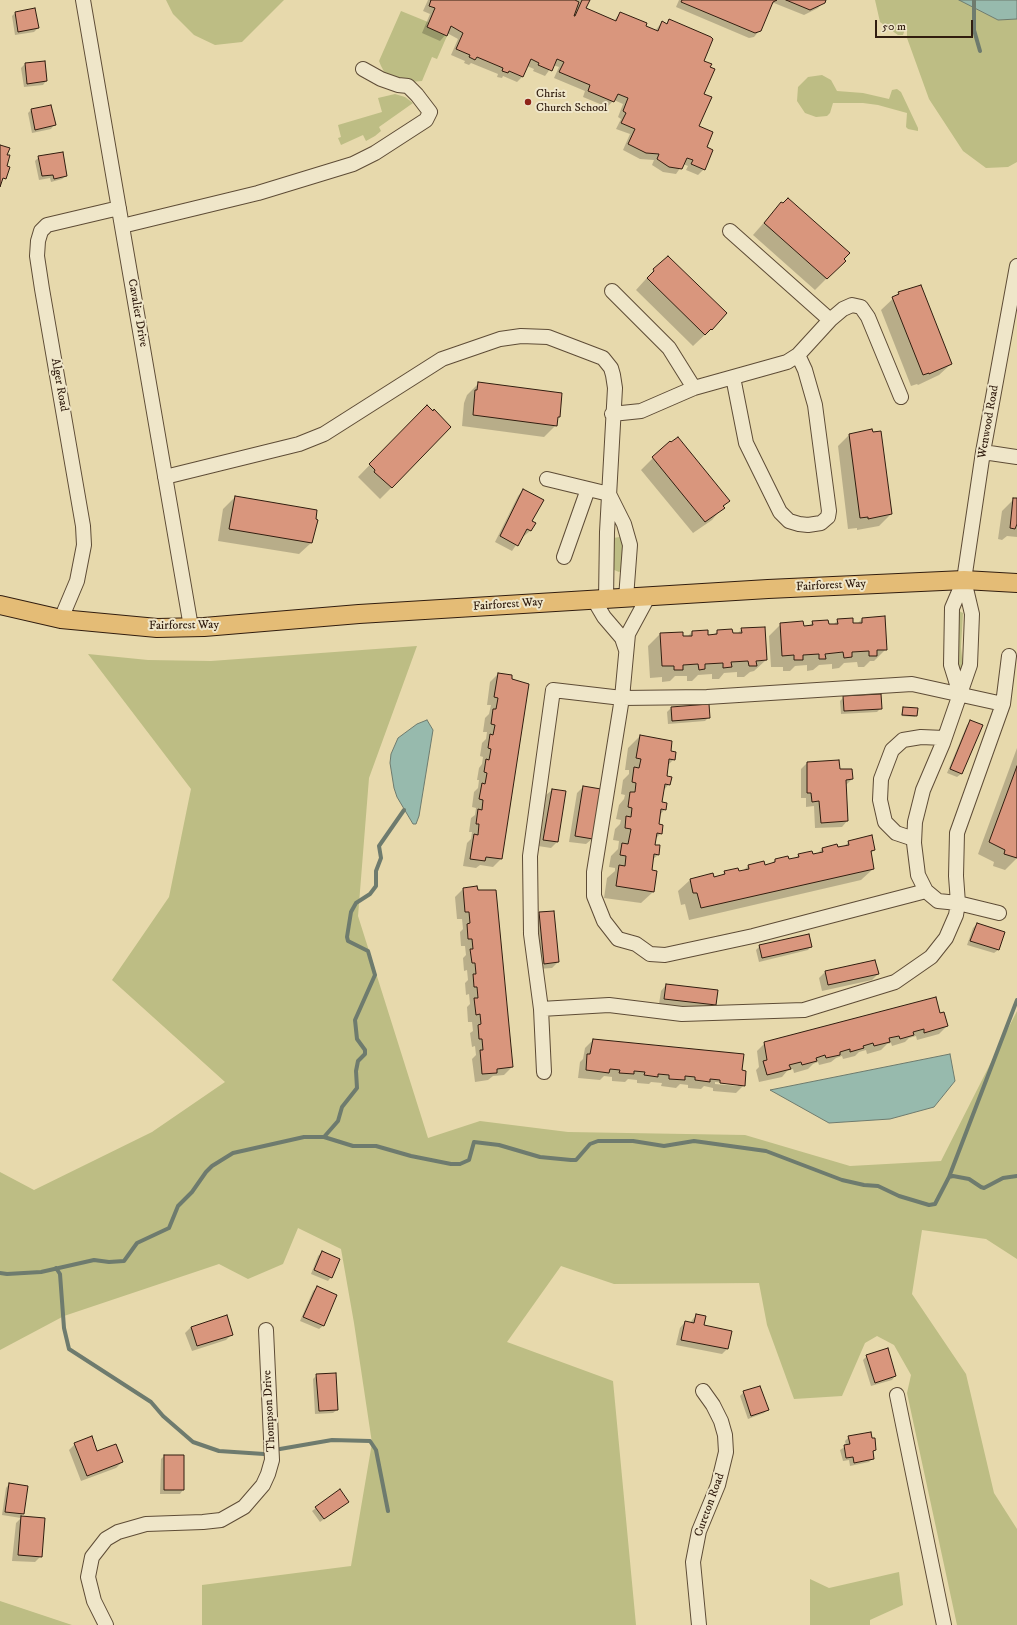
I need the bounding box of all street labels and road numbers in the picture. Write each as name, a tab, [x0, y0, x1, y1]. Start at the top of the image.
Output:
street label: Cavalier Drive	[124, 278, 150, 348]
street label: Alger Road	[47, 357, 71, 413]
street label: Wenwood Road	[975, 384, 1003, 460]
street label: Fairforest Way	[796, 577, 866, 595]
street label: Fairforest Way	[473, 595, 543, 615]
street label: Fairforest Way	[149, 618, 219, 634]
street label: Thompson Drive	[261, 1370, 279, 1452]
street label: Cureton Road	[692, 1471, 728, 1539]

